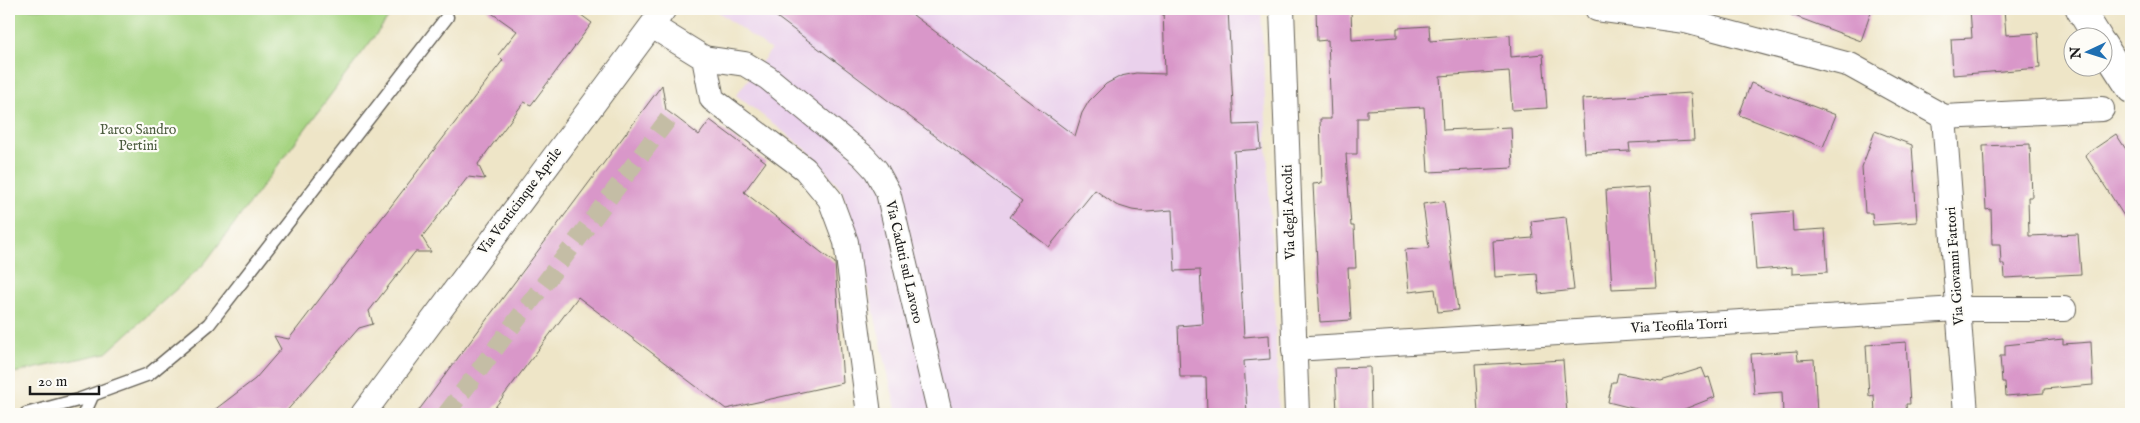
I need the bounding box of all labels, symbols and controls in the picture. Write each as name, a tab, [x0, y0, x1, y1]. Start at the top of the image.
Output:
north arrow	[2062, 28, 2112, 78]
text: N	[2067, 46, 2085, 61]
park label: Parco Sandro Pertini	[100, 121, 177, 155]
street label: Via Venticinque Aprile	[473, 143, 567, 259]
street label: Via degli Accolti	[1278, 164, 1300, 261]
street label: Via Caduti sul Lavoro	[881, 198, 927, 326]
street label: Via Giovanni Fattori	[1942, 206, 1968, 327]
street label: Via Teofila Torri	[1629, 314, 1728, 338]
scale bar	[30, 363, 99, 395]
text: 20 m	[38, 372, 68, 391]

